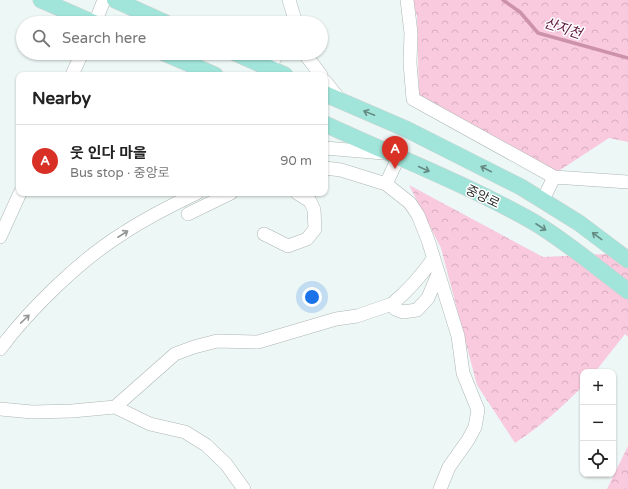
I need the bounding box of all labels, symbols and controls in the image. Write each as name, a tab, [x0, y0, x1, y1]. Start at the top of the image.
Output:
water label: 산지천	[542, 14, 585, 43]
search box	[16, 16, 328, 60]
icon: search	[30, 27, 52, 49]
text: Search here	[62, 29, 146, 47]
text: Nearby	[32, 88, 91, 109]
one-way arrow	[363, 109, 375, 117]
pin: A	[382, 136, 408, 169]
text: 웃 인다 마을	[70, 144, 147, 162]
text: A	[40, 153, 50, 169]
text: 90 m	[280, 153, 312, 169]
text: Bus stop · 중앙로	[70, 165, 170, 181]
one-way arrow	[480, 165, 492, 172]
one-way arrow	[418, 166, 430, 173]
street label: 중앙로	[463, 182, 502, 212]
one-way arrow	[535, 223, 546, 231]
one-way arrow	[117, 229, 128, 238]
one-way arrow	[592, 232, 603, 241]
your location	[302, 287, 322, 307]
one-way arrow	[20, 314, 30, 324]
map controls	[580, 369, 616, 477]
button: +	[580, 369, 616, 405]
button: −	[580, 405, 616, 441]
button: locate	[580, 441, 616, 477]

